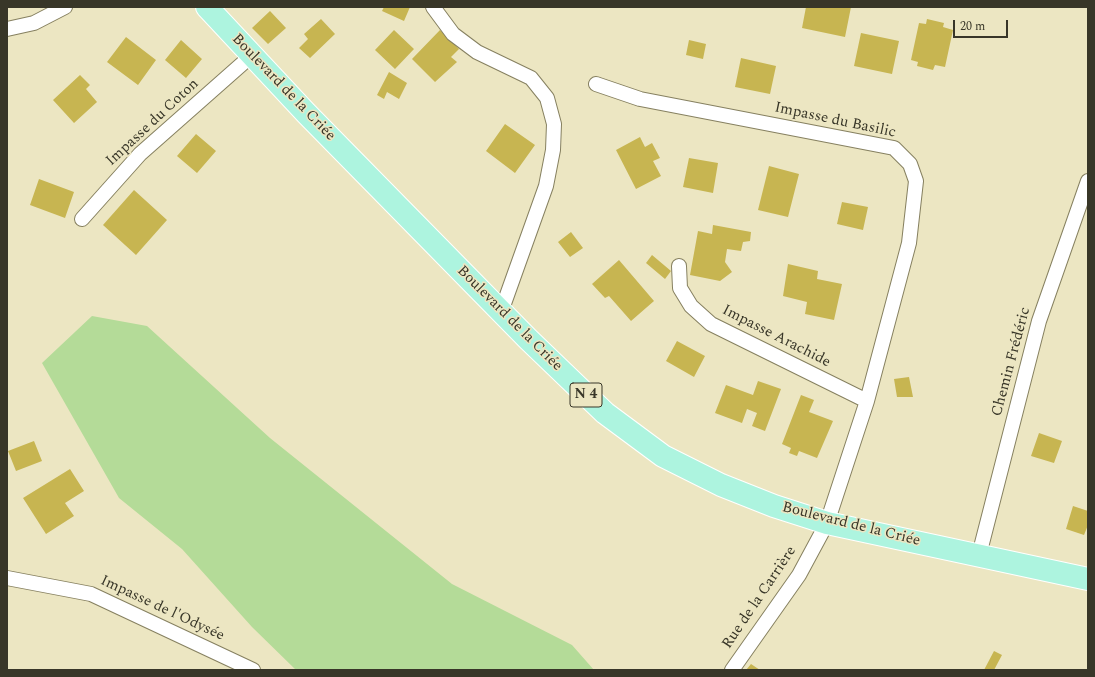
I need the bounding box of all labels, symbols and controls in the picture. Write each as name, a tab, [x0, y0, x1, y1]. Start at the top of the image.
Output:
scale bar	[955, 12, 1010, 38]
text: 20 m	[960, 17, 985, 36]
street label: Boulevard de la Criée	[227, 31, 339, 145]
street label: Impasse du Coton	[103, 75, 203, 171]
street label: Impasse du Basilic	[773, 99, 897, 143]
street label: Boulevard de la Criée	[453, 263, 565, 375]
street label: Impasse Arachide	[719, 302, 833, 372]
street label: Chemin Frédéric	[989, 305, 1035, 419]
road number: N 4	[570, 383, 602, 407]
street label: Boulevard de la Criée	[780, 499, 922, 551]
street label: Rue de la Carrière	[719, 543, 801, 653]
street label: Impasse de l'Odysée	[97, 572, 227, 646]

